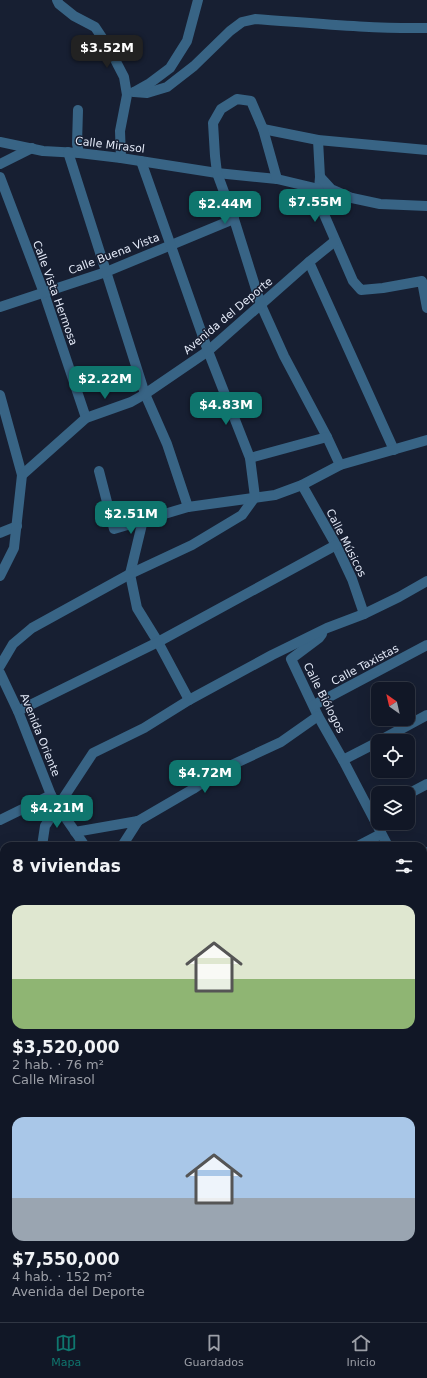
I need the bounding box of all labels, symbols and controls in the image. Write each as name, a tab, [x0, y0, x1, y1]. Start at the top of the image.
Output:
pin: $3.52M	[74, 35, 140, 69]
text: $3.52M	[80, 40, 134, 55]
street label: Calle Mirasol	[74, 134, 146, 156]
pin: $7.55M	[282, 189, 348, 223]
pin: $2.44M	[192, 191, 258, 225]
text: $7.55M	[288, 194, 342, 209]
text: $2.44M	[198, 196, 252, 211]
street label: Calle Buena Vista	[67, 231, 161, 277]
street label: Calle Vista Hermosa	[30, 239, 80, 347]
street label: Avenida del Deporte	[181, 275, 275, 357]
pin: $2.22M	[72, 366, 138, 400]
text: $2.22M	[78, 371, 132, 386]
pin: $4.83M	[193, 392, 259, 426]
text: $4.83M	[199, 397, 253, 412]
pin: $2.51M	[98, 501, 164, 535]
text: $2.51M	[104, 506, 158, 521]
street label: Calle Músicos	[323, 507, 369, 579]
street label: Calle Taxistas	[329, 642, 401, 688]
street label: Calle Biólogos	[301, 661, 347, 736]
north arrow	[371, 682, 415, 726]
map controls	[371, 682, 415, 830]
street label: Avenida Oriente	[17, 692, 63, 779]
button: locate	[371, 734, 415, 778]
pin: $4.72M	[172, 760, 238, 794]
text: $4.72M	[178, 765, 232, 780]
button: layers	[371, 786, 415, 830]
pin: $4.21M	[24, 795, 90, 829]
text: $4.21M	[30, 800, 84, 815]
icon: filters	[393, 855, 415, 877]
text: 8 viviendas	[12, 856, 121, 876]
icon: home	[178, 931, 250, 1003]
text: $3,520,000	[12, 1037, 120, 1057]
text: 2 hab. · 76 m²	[12, 1057, 104, 1072]
text: Calle Mirasol	[12, 1072, 95, 1087]
icon: home	[178, 1143, 250, 1215]
text: $7,550,000	[12, 1249, 120, 1269]
text: 4 hab. · 152 m²	[12, 1269, 112, 1284]
text: Avenida del Deporte	[12, 1284, 145, 1299]
tab: Mapa	[51, 1332, 81, 1369]
tab: Guardados	[184, 1332, 244, 1369]
tab: Inicio	[347, 1332, 376, 1369]

